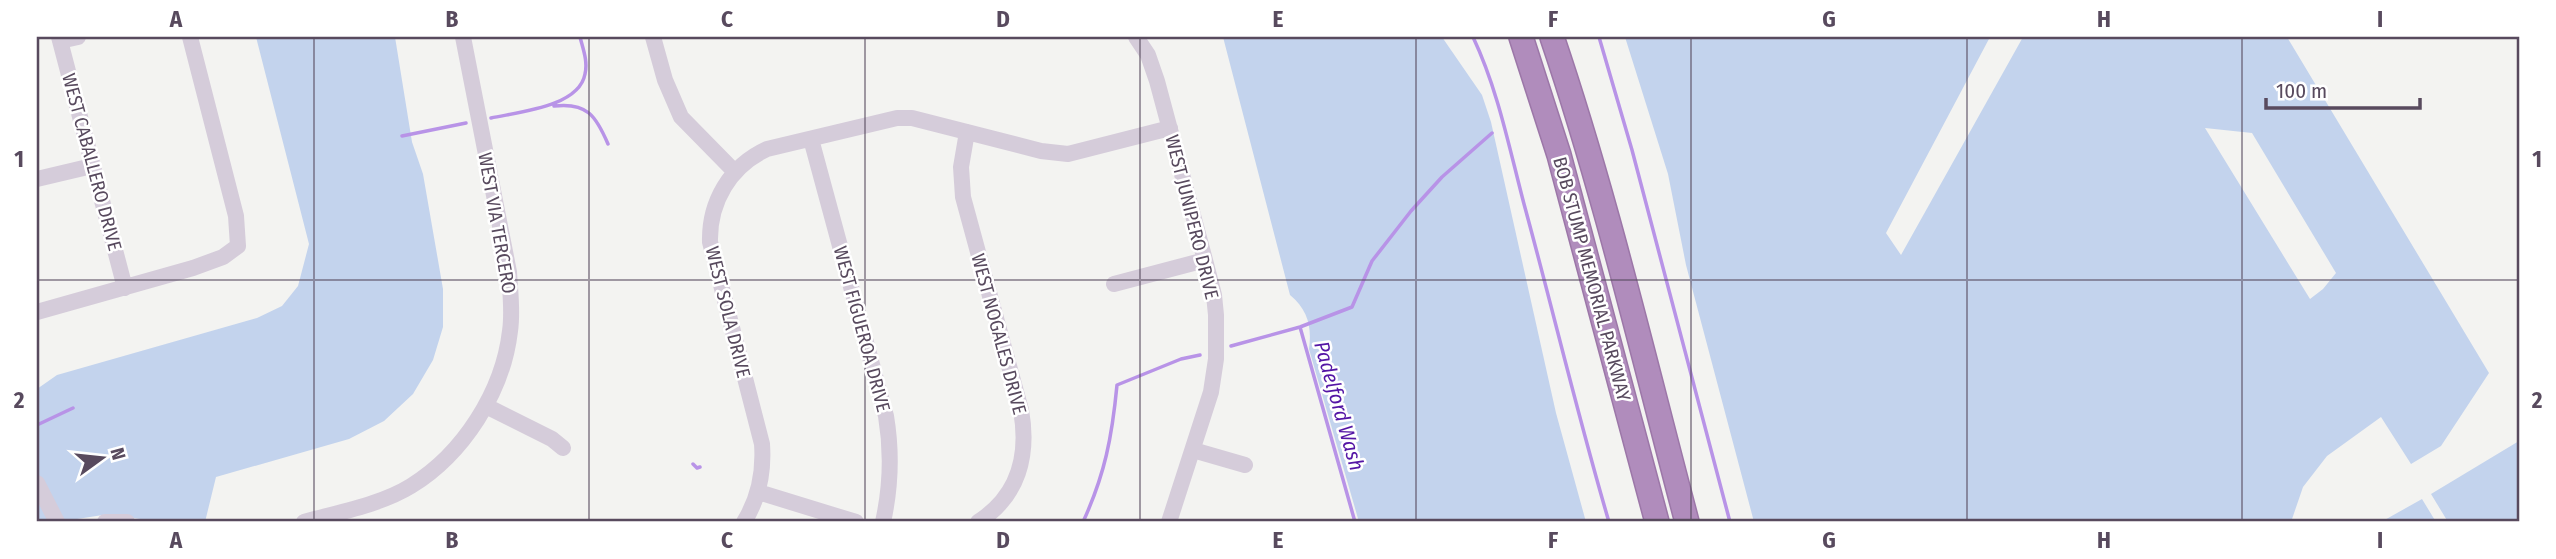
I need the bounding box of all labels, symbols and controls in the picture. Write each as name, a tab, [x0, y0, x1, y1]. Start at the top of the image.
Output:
text: A	[169, 5, 183, 33]
text: B	[446, 5, 459, 33]
text: C	[721, 5, 733, 33]
text: D	[996, 5, 1010, 33]
text: E	[1273, 5, 1284, 33]
text: F	[1548, 5, 1558, 33]
text: G	[1822, 5, 1836, 33]
text: H	[2097, 5, 2111, 33]
text: I	[2377, 5, 2383, 33]
scale bar	[2266, 66, 2420, 110]
street label: WEST CABALLERO DRIVE	[57, 71, 127, 253]
text: 100 m	[2276, 78, 2327, 104]
street label: WEST JUNIPERO DRIVE	[1160, 132, 1224, 302]
text: 1	[14, 145, 24, 173]
text: 1	[2532, 145, 2542, 173]
street label: WEST VIA TERCERO	[473, 151, 521, 295]
street label: BOB STUMP MEMORIAL PARKWAY	[1548, 154, 1636, 404]
street label: WEST SOLA DRIVE	[701, 244, 755, 380]
street label: WEST FIGUEROA DRIVE	[829, 244, 895, 415]
street label: WEST NOGALES DRIVE	[966, 251, 1032, 417]
water label: Padelford Wash	[1308, 338, 1370, 474]
text: 2	[13, 386, 25, 414]
text: 2	[2531, 386, 2543, 414]
north arrow	[66, 422, 136, 492]
text: N	[105, 445, 131, 462]
text: A	[169, 526, 183, 554]
text: B	[446, 526, 459, 554]
text: C	[721, 526, 733, 554]
text: D	[996, 526, 1010, 554]
text: E	[1273, 526, 1284, 554]
text: F	[1548, 526, 1558, 554]
text: G	[1822, 526, 1836, 554]
text: H	[2097, 526, 2111, 554]
text: I	[2377, 526, 2383, 554]

